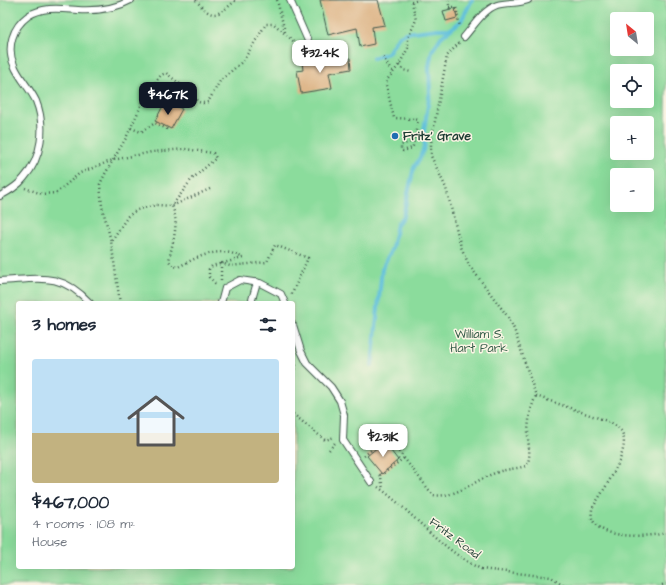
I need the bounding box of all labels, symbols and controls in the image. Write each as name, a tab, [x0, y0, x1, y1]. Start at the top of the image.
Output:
north arrow	[610, 12, 654, 56]
map controls	[610, 12, 654, 212]
pin: $324K	[292, 40, 348, 74]
text: $324K	[301, 44, 339, 62]
button: locate	[610, 64, 654, 108]
pin: $467K	[140, 82, 196, 116]
text: $467K	[148, 86, 188, 104]
button: +	[610, 116, 654, 160]
place label: Fritz' Grave	[403, 128, 472, 145]
marker: Fritz' Grave	[390, 131, 400, 141]
button: −	[610, 168, 654, 212]
text: 3 homes	[32, 313, 96, 337]
icon: filters	[257, 314, 279, 336]
park label: William S. Hart Park	[450, 326, 508, 357]
icon: home	[120, 385, 192, 457]
pin: $231K	[355, 424, 411, 458]
text: $231K	[368, 428, 398, 446]
text: $467,000	[32, 491, 109, 515]
street label: Fritz Road	[426, 514, 484, 563]
text: 4 rooms · 108 m²	[32, 515, 135, 533]
text: House	[32, 533, 67, 551]

